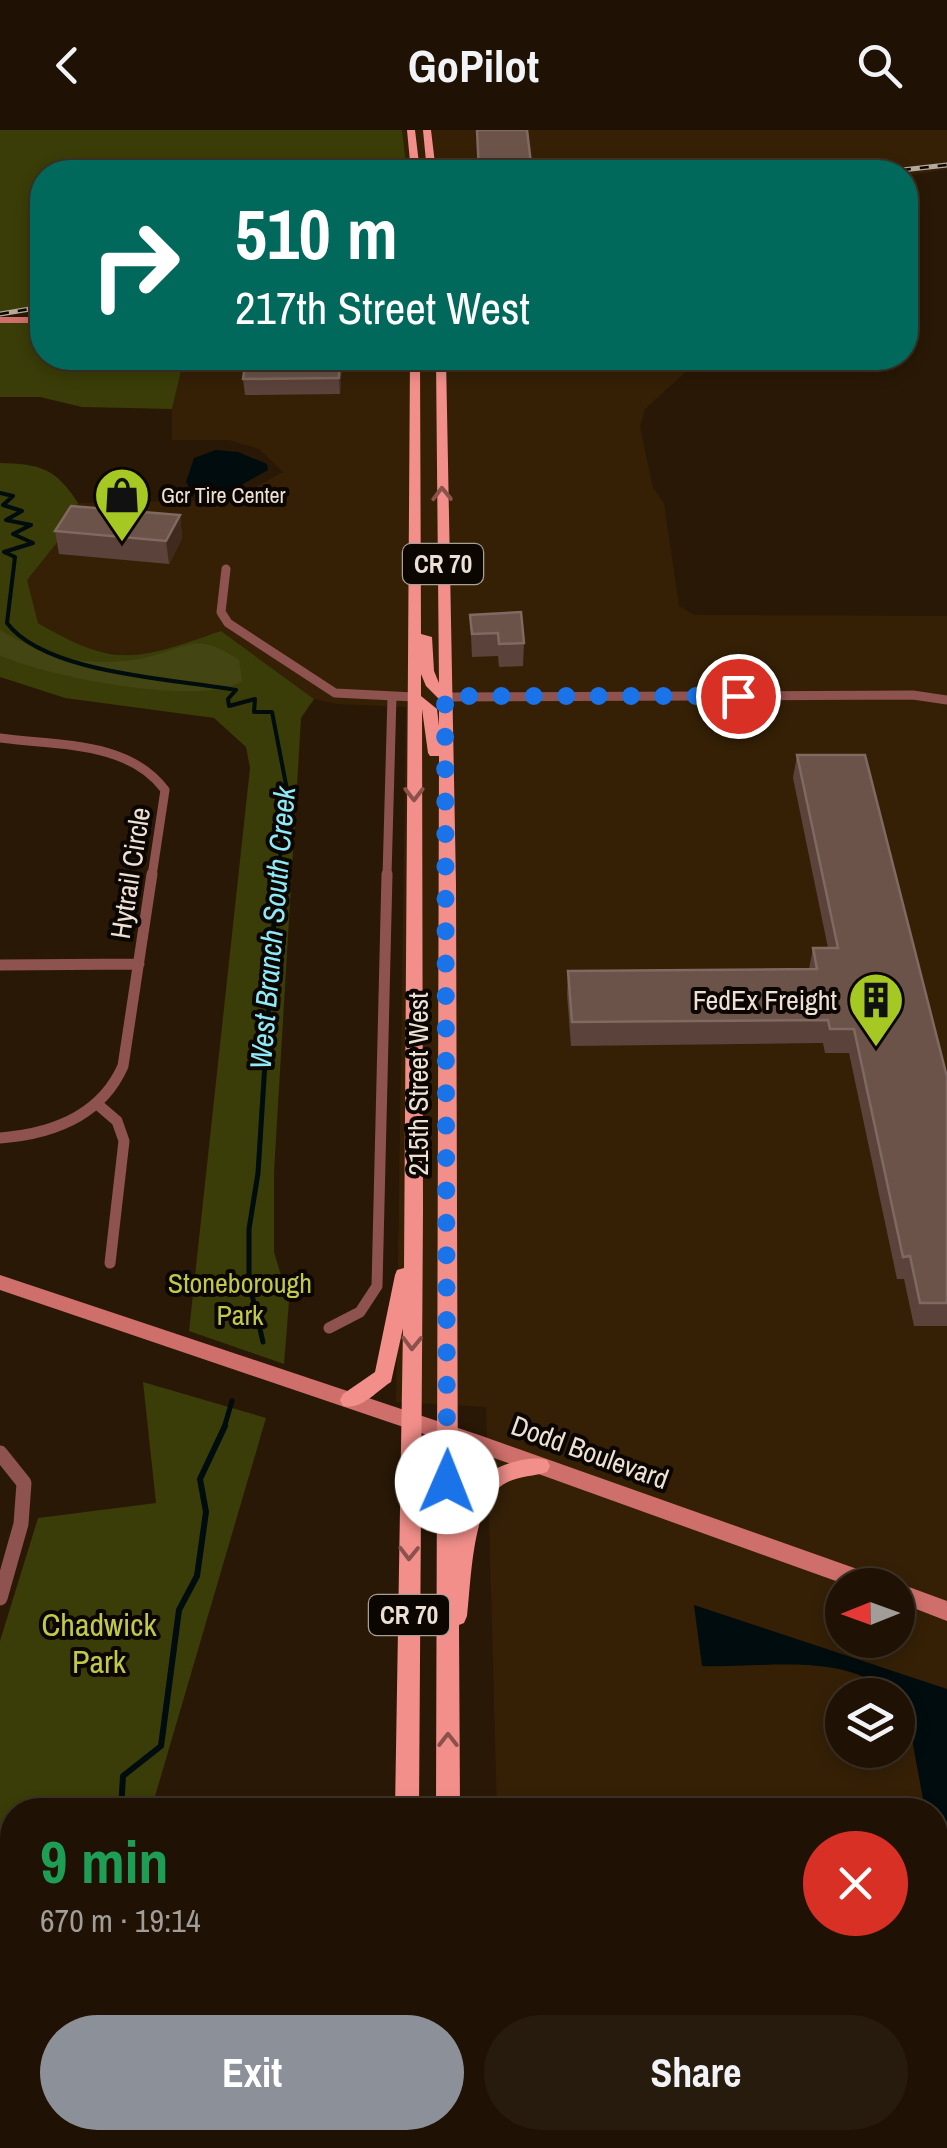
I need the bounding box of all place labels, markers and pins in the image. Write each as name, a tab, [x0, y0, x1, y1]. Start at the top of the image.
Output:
shop icon: Gcr Tire Center	[92, 465, 152, 544]
place label: Gcr Tire Center	[161, 480, 286, 510]
pin	[696, 654, 781, 739]
building icon: FedEx Freight	[846, 970, 906, 1049]
place label: FedEx Freight	[693, 981, 837, 1019]

